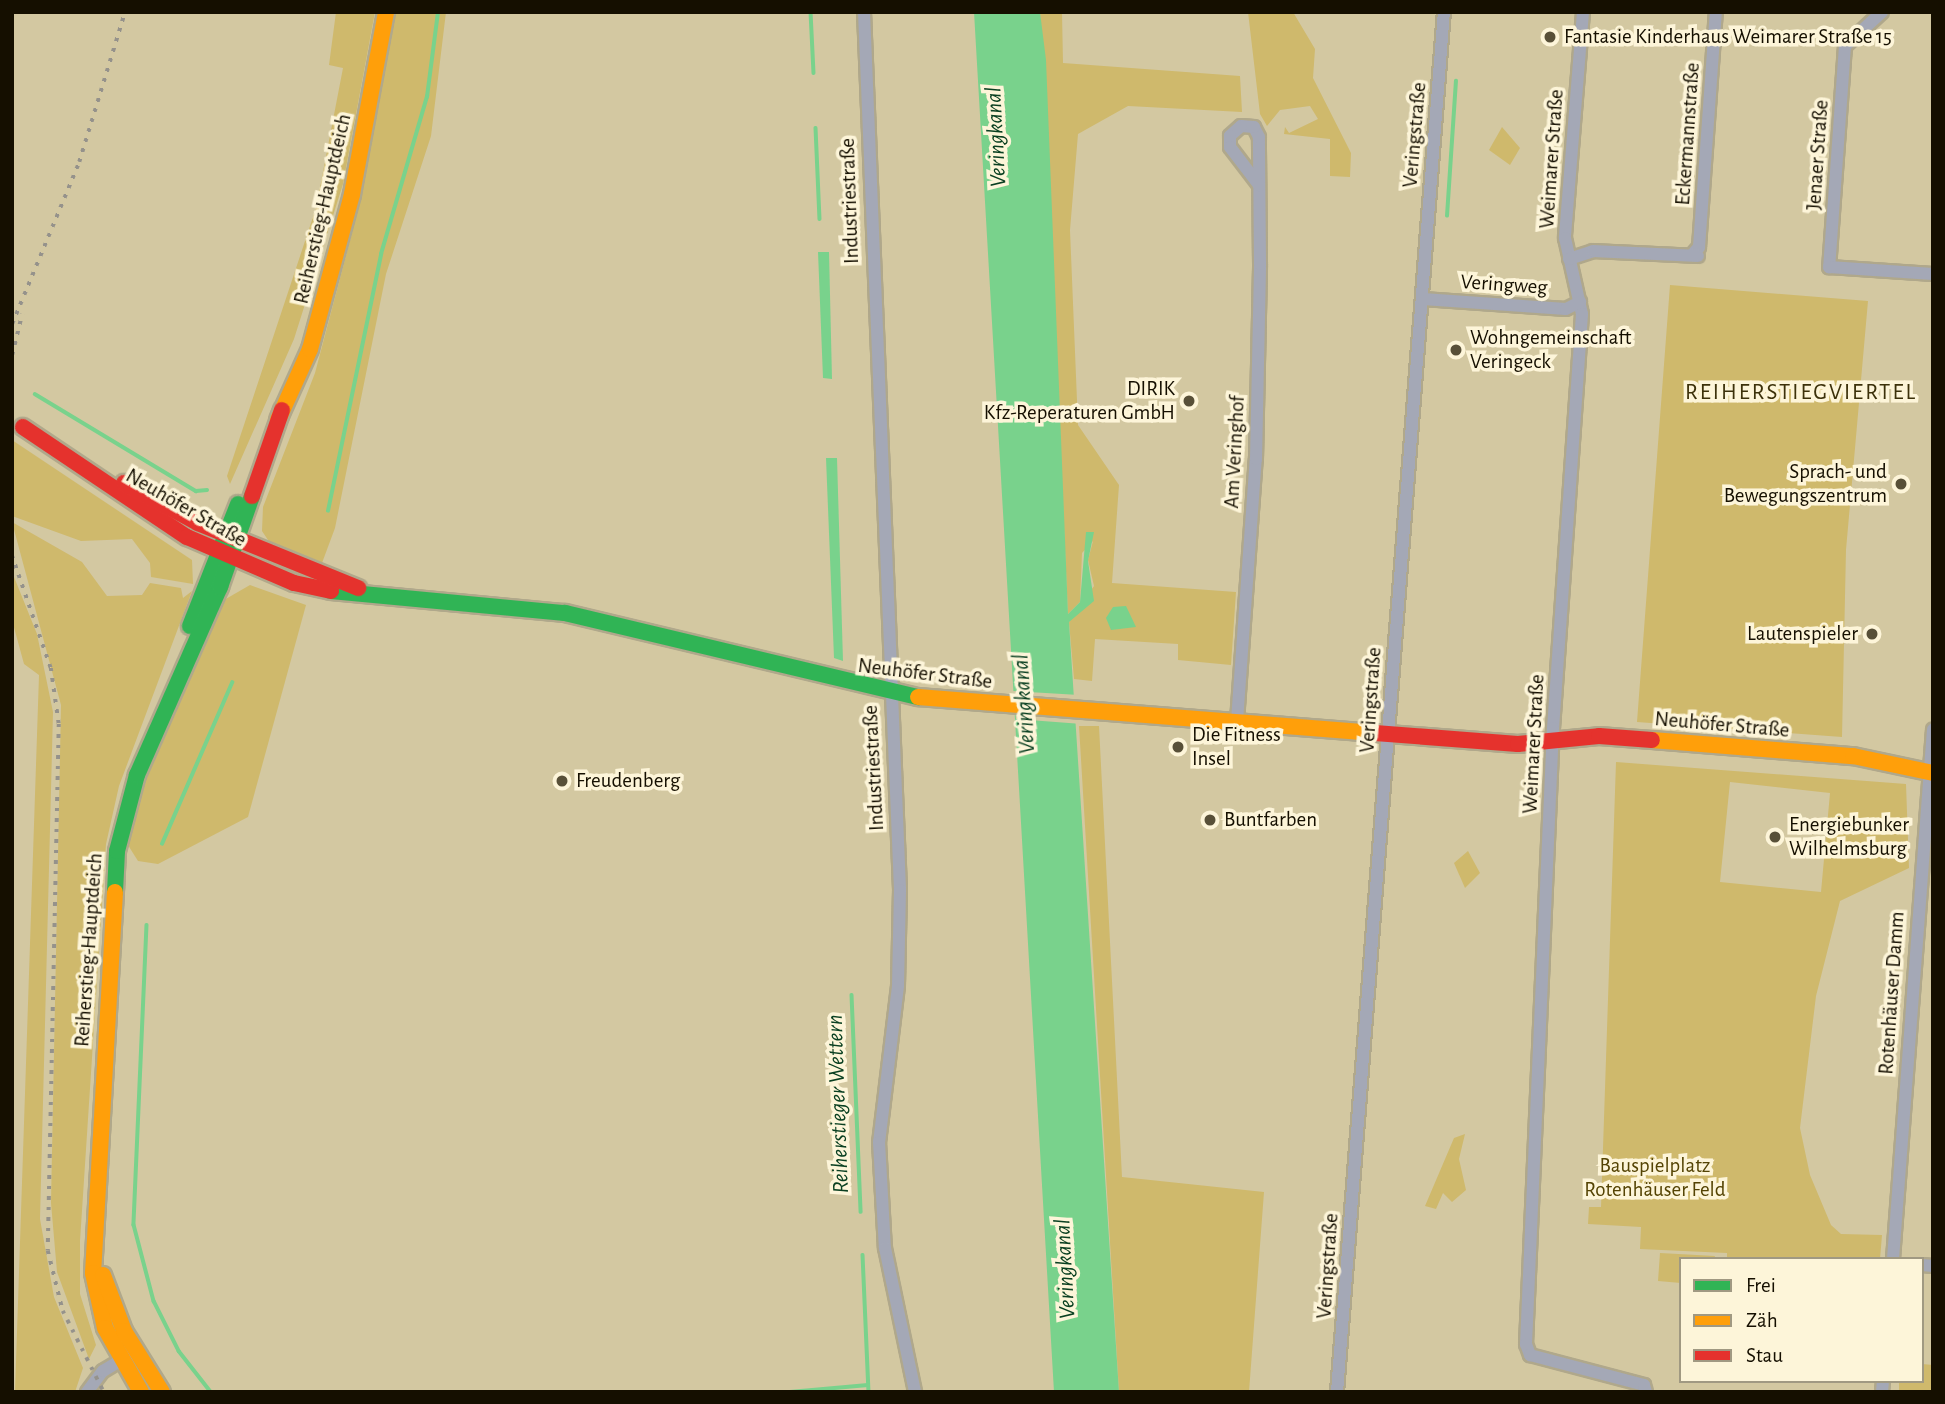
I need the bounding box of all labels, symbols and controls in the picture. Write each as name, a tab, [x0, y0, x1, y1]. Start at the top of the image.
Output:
place label: Fantasie Kinderhaus Weimarer Straße 15	[1564, 24, 1892, 50]
marker: Fantasie Kinderhaus Weimarer Straße 15	[1542, 29, 1558, 45]
street label: Eckermannstraße	[1670, 62, 1706, 206]
street label: Veringstraße	[1398, 81, 1432, 189]
water label: Veringkanal	[981, 86, 1013, 188]
street label: Weimarer Straße	[1535, 88, 1569, 230]
street label: Jenaer Straße	[1802, 99, 1834, 211]
street label: Reiherstieg-Hauptdeich	[289, 112, 357, 306]
street label: Industriestraße	[835, 138, 865, 264]
street label: Veringweg	[1460, 269, 1548, 301]
place label: Wohngemeinschaft Veringeck	[1470, 325, 1631, 375]
marker: Wohngemeinschaft Veringeck	[1448, 342, 1464, 358]
place label: DIRIK Kfz-Reperaturen GmbH	[984, 376, 1175, 426]
district label: REIHERSTIEGVIERTEL	[1687, 379, 1915, 407]
marker: DIRIK Kfz-Reperaturen GmbH	[1181, 393, 1197, 409]
street label: Am Veringhof	[1219, 395, 1251, 509]
place label: Sprach- und Bewegungszentrum	[1724, 459, 1887, 509]
street label: Neuhöfer Straße	[121, 463, 251, 553]
marker: Sprach- und Bewegungszentrum	[1893, 476, 1909, 492]
place label: Lautenspieler	[1747, 621, 1858, 647]
marker: Lautenspieler	[1864, 626, 1880, 642]
street label: Veringstraße	[1355, 646, 1387, 754]
street label: Neuhöfer Straße	[856, 653, 994, 695]
water label: Veringkanal	[1008, 653, 1042, 755]
street label: Weimarer Straße	[1518, 674, 1550, 814]
street label: Industriestraße	[858, 704, 890, 832]
street label: Neuhöfer Straße	[1654, 707, 1790, 743]
place label: Die Fitness Insel	[1192, 722, 1281, 772]
marker: Die Fitness Insel	[1170, 739, 1186, 755]
place label: Freudenberg	[576, 768, 680, 794]
marker: Freudenberg	[554, 773, 570, 789]
place label: Buntfarben	[1224, 807, 1317, 833]
marker: Buntfarben	[1202, 812, 1218, 828]
place label: Energiebunker Wilhelmsburg	[1789, 812, 1909, 862]
marker: Energiebunker Wilhelmsburg	[1767, 829, 1783, 845]
street label: Reiherstieg-Hauptdeich	[70, 852, 108, 1048]
street label: Rotenhäuser Damm	[1874, 911, 1910, 1075]
water label: Reiherstieger Wettern	[822, 1014, 856, 1194]
park label: Bauspielplatz Rotenhäuser Feld	[1584, 1153, 1726, 1203]
street label: Veringstraße	[1312, 1212, 1344, 1320]
water label: Veringkanal	[1050, 1218, 1082, 1320]
legend	[1679, 1257, 1924, 1383]
text: Frei	[1746, 1275, 1776, 1296]
text: Zäh	[1746, 1310, 1778, 1331]
text: Stau	[1746, 1345, 1783, 1366]

